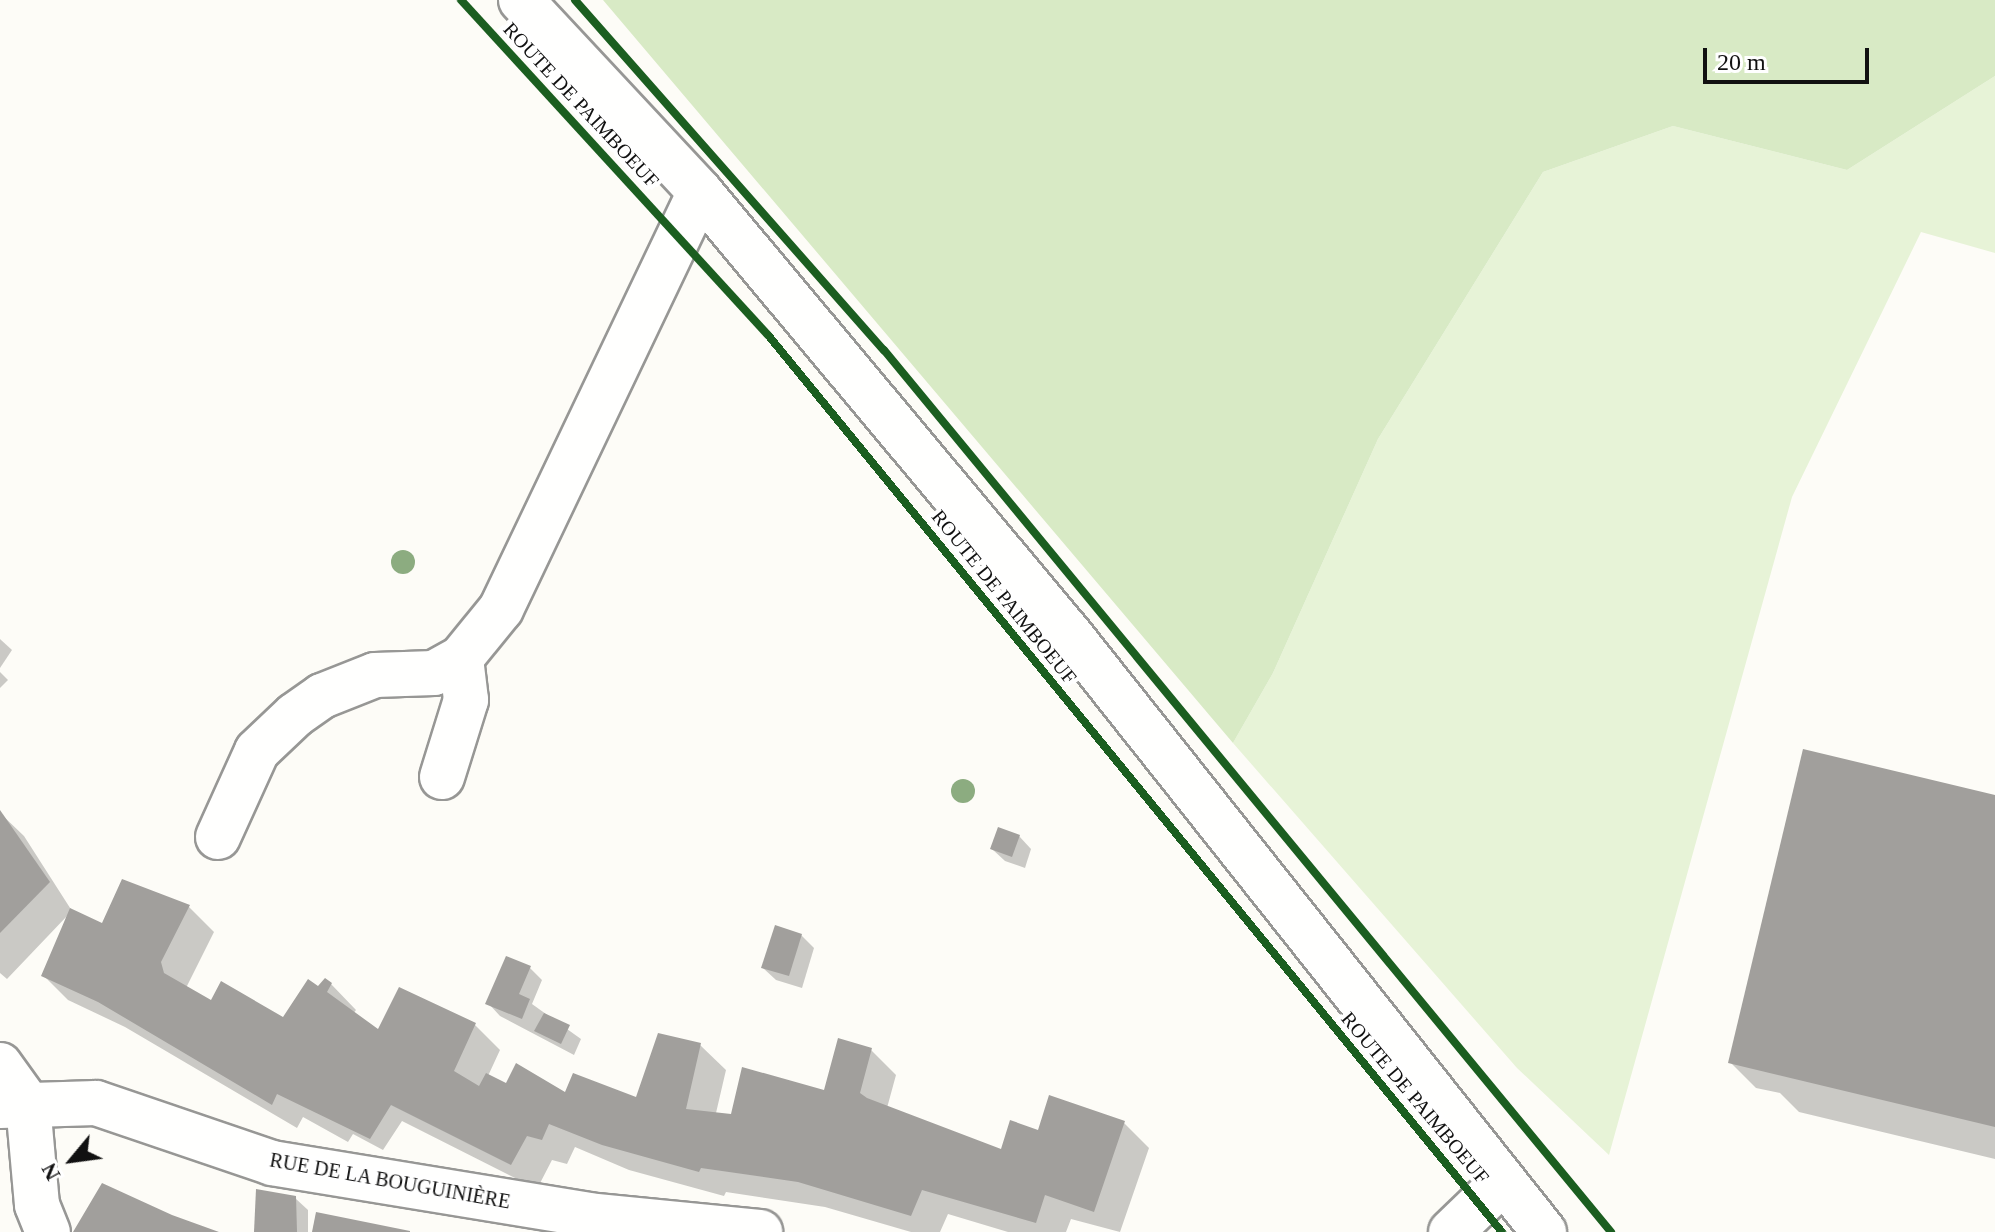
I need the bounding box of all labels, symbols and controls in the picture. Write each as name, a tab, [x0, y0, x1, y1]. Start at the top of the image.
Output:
street label: ROUTE DE PAIMBOEUF	[498, 17, 664, 193]
scale bar	[1707, 32, 1873, 82]
text: 20 m	[1717, 49, 1766, 75]
street label: ROUTE DE PAIMBOEUF	[926, 505, 1082, 689]
street label: ROUTE DE PAIMBOEUF	[1336, 1007, 1494, 1189]
north arrow	[32, 1120, 112, 1200]
street label: RUE DE LA BOUGUINIÈRE	[267, 1148, 513, 1214]
text: N	[36, 1159, 65, 1185]

